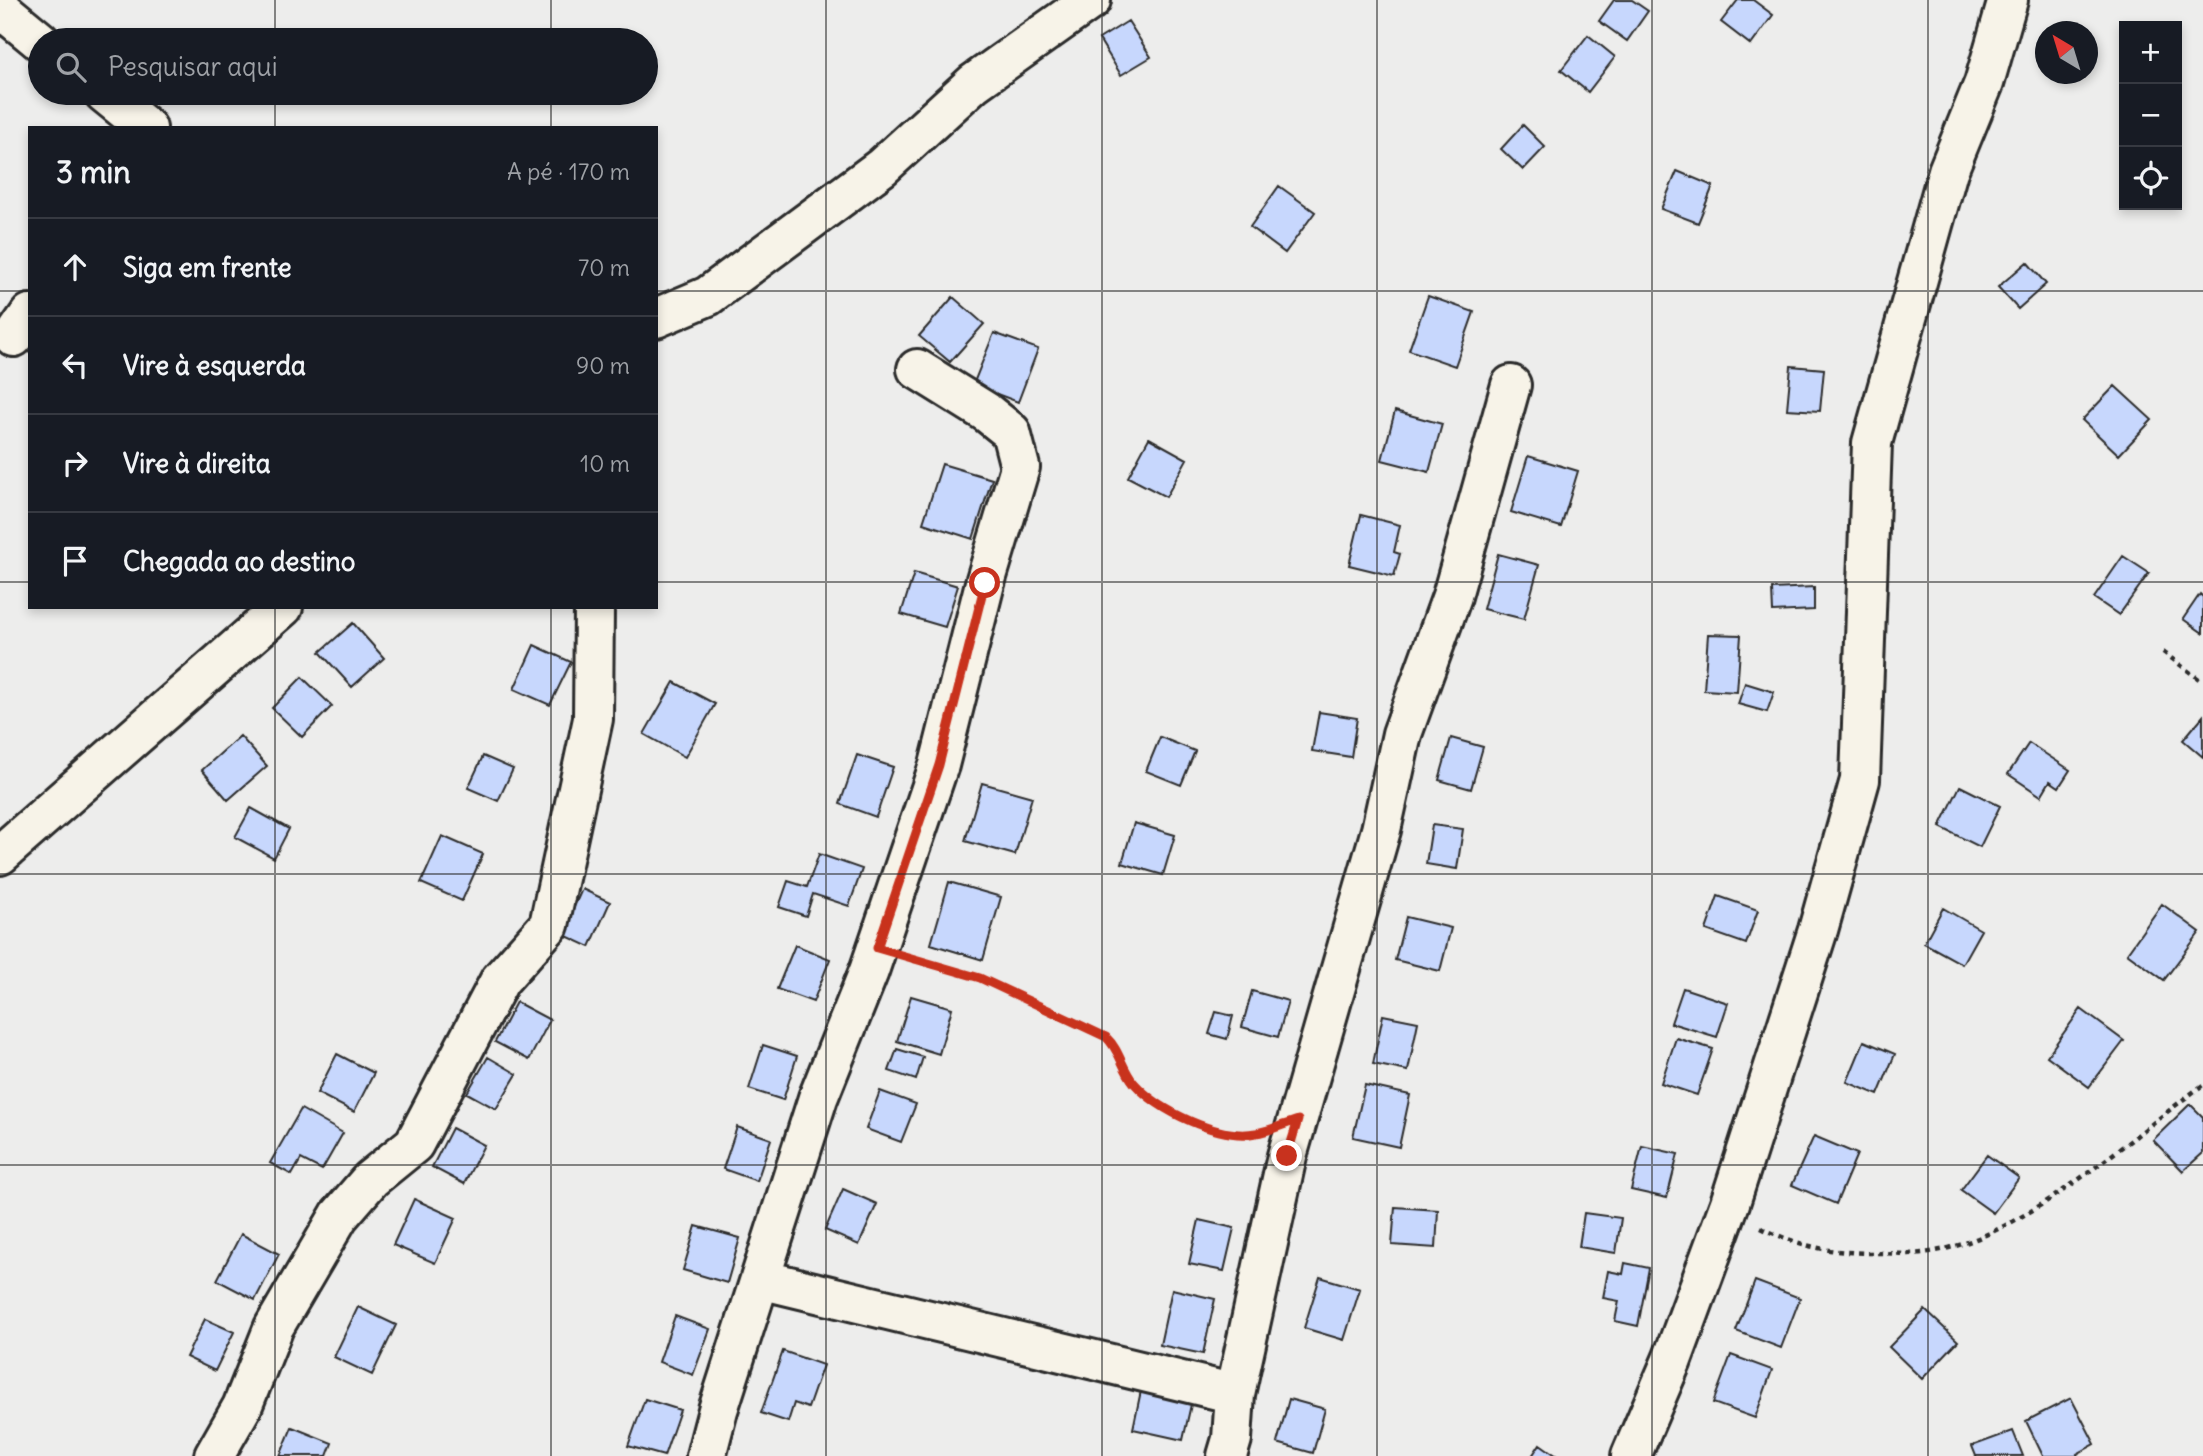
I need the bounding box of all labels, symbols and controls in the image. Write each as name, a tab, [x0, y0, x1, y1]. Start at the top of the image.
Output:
north arrow	[2035, 21, 2098, 84]
map controls	[2119, 21, 2182, 210]
button: +	[2119, 21, 2182, 84]
search box	[28, 28, 658, 105]
icon: search	[52, 48, 90, 86]
text: Pesquisar aqui	[108, 50, 277, 83]
button: −	[2119, 84, 2182, 147]
button: locate	[2119, 147, 2182, 210]
text: 3 min	[56, 153, 131, 191]
text: A pé · 170 m	[507, 157, 630, 186]
icon: ahead	[56, 248, 94, 286]
text: Siga em frente	[123, 251, 291, 284]
text: 70 m	[578, 253, 630, 282]
icon: left	[56, 346, 94, 384]
text: Vire à esquerda	[123, 349, 306, 382]
text: 90 m	[576, 351, 630, 380]
icon: right	[56, 444, 94, 482]
text: Vire à direita	[123, 447, 271, 480]
text: 10 m	[580, 449, 630, 478]
icon: arrive	[56, 542, 94, 580]
text: Chegada ao destino	[123, 545, 355, 578]
route start	[969, 567, 1000, 598]
route end	[1271, 1140, 1302, 1171]

